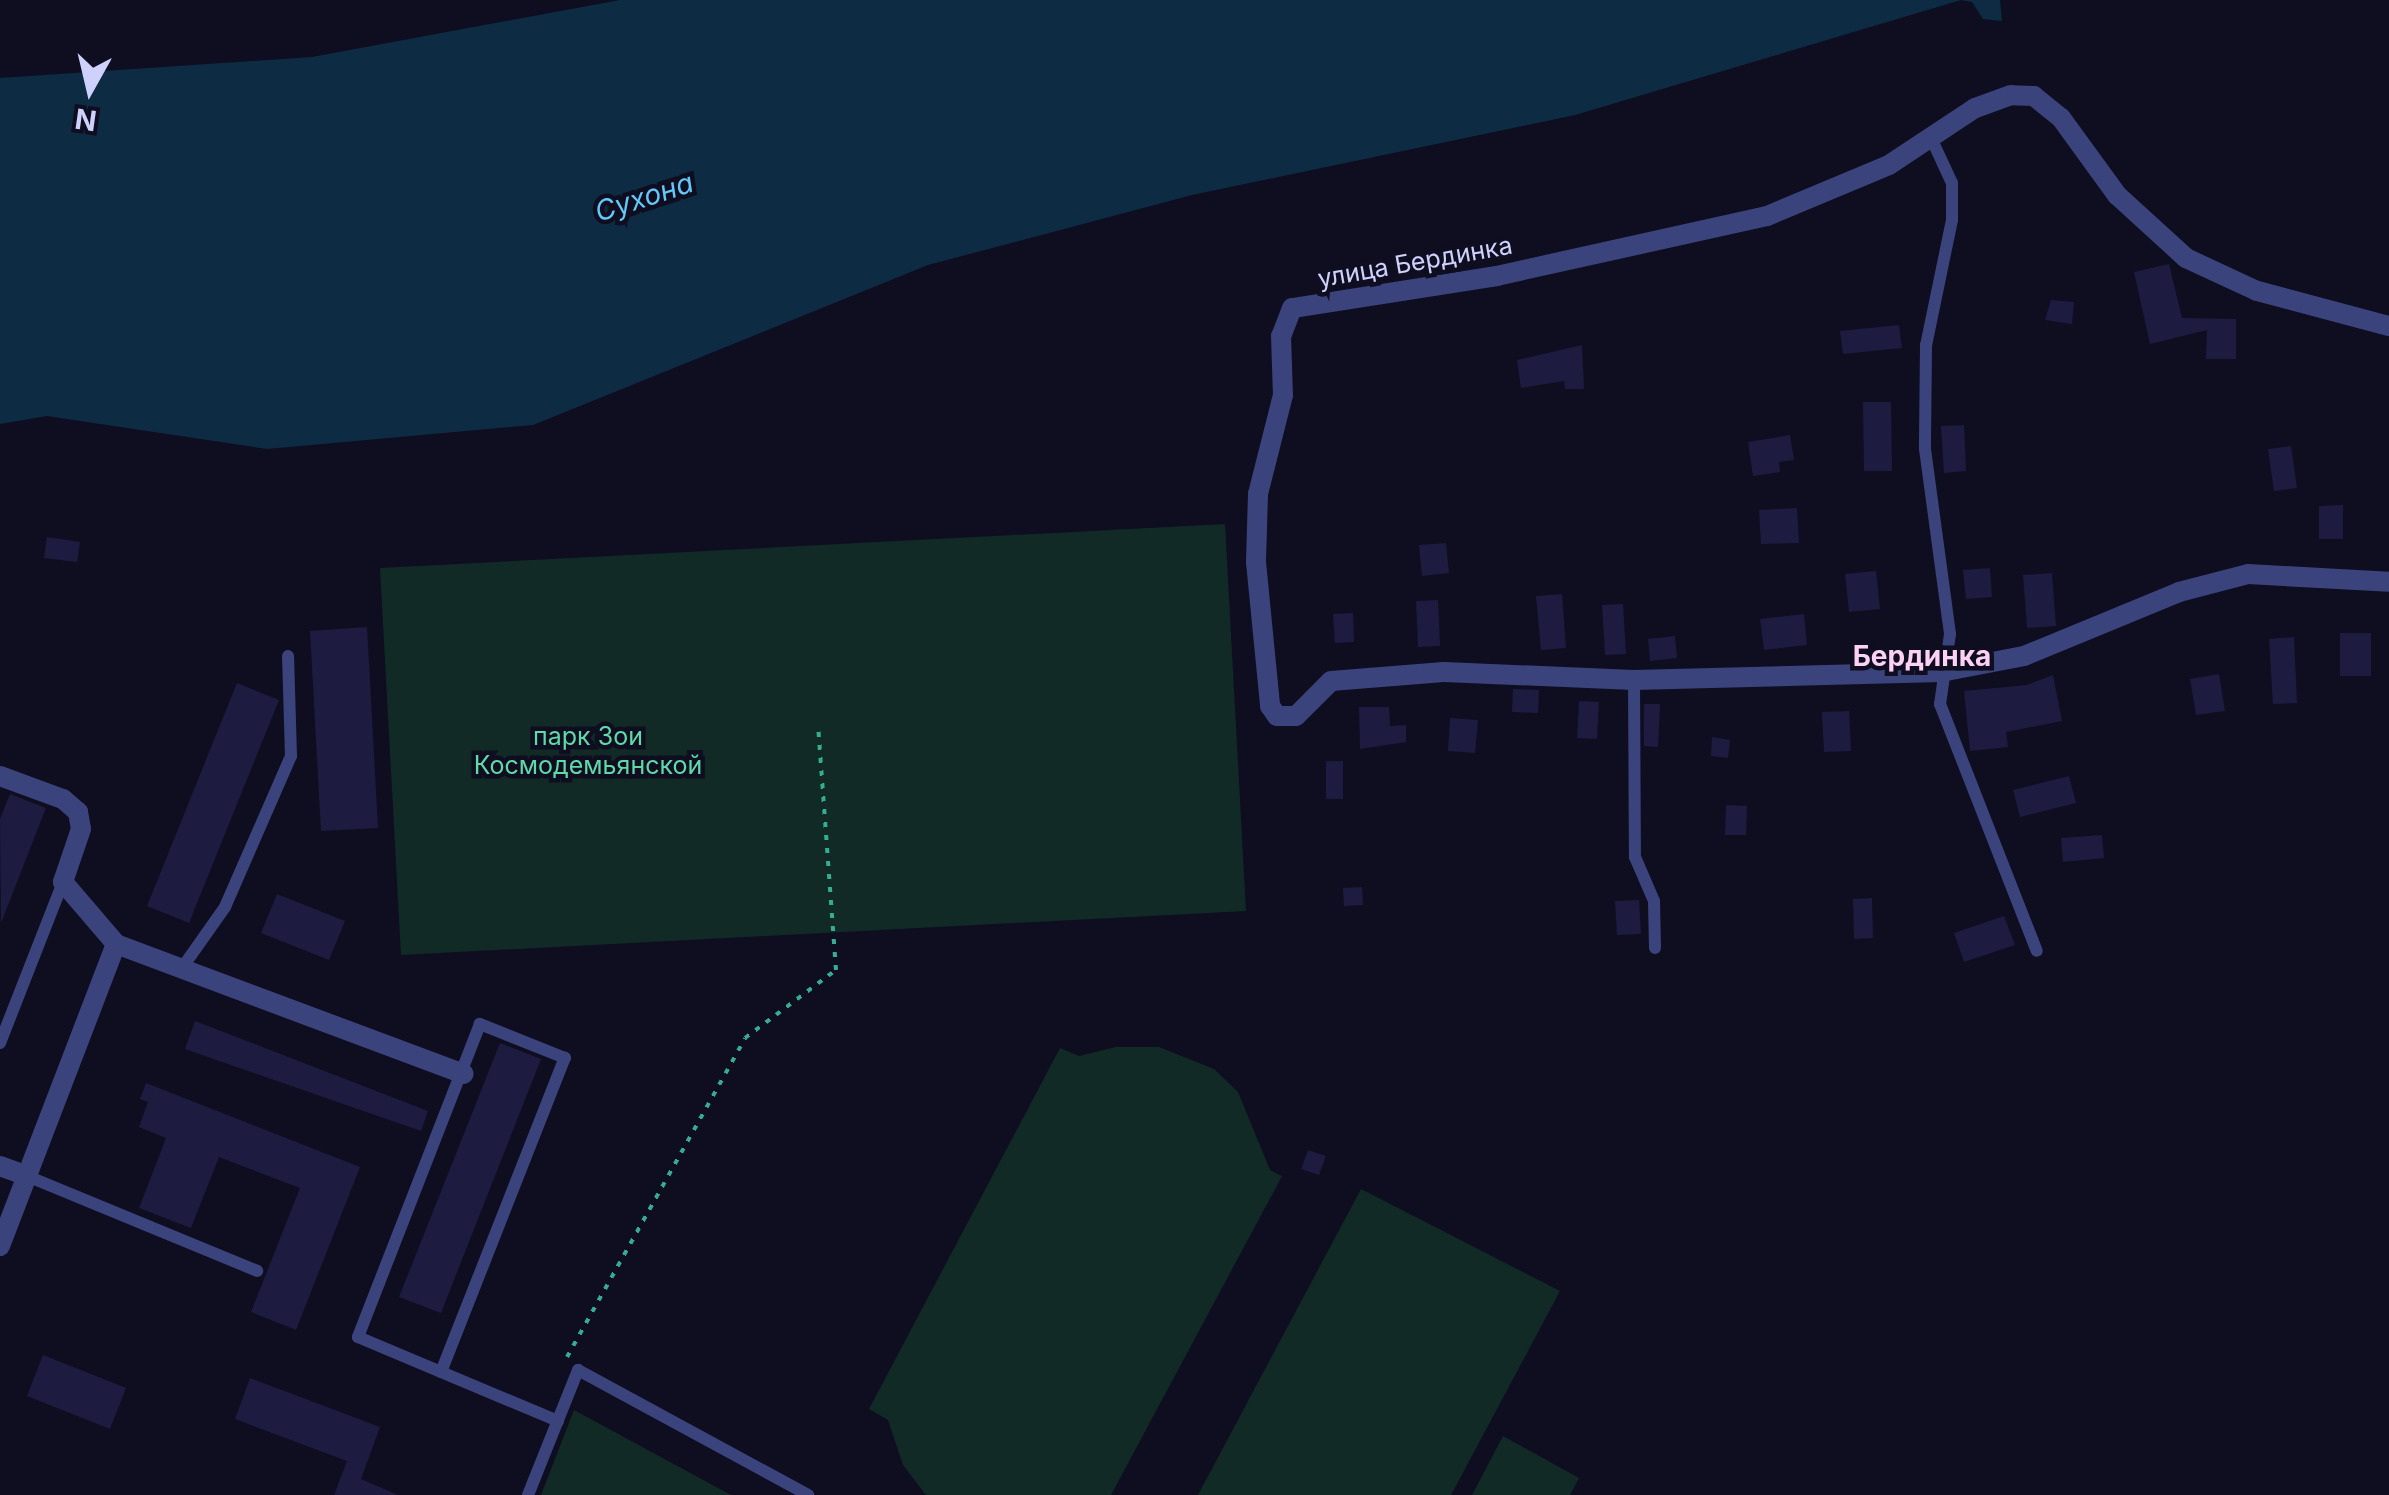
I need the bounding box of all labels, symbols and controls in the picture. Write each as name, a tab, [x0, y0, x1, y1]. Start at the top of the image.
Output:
north arrow	[40, 40, 140, 140]
text: N	[73, 101, 99, 138]
water label: Сухона	[591, 165, 697, 229]
street label: улица Бердинка	[1315, 230, 1515, 294]
district label: Бердинка	[1853, 639, 1991, 673]
park label: парк Зои Космодемьянской	[474, 722, 702, 781]

